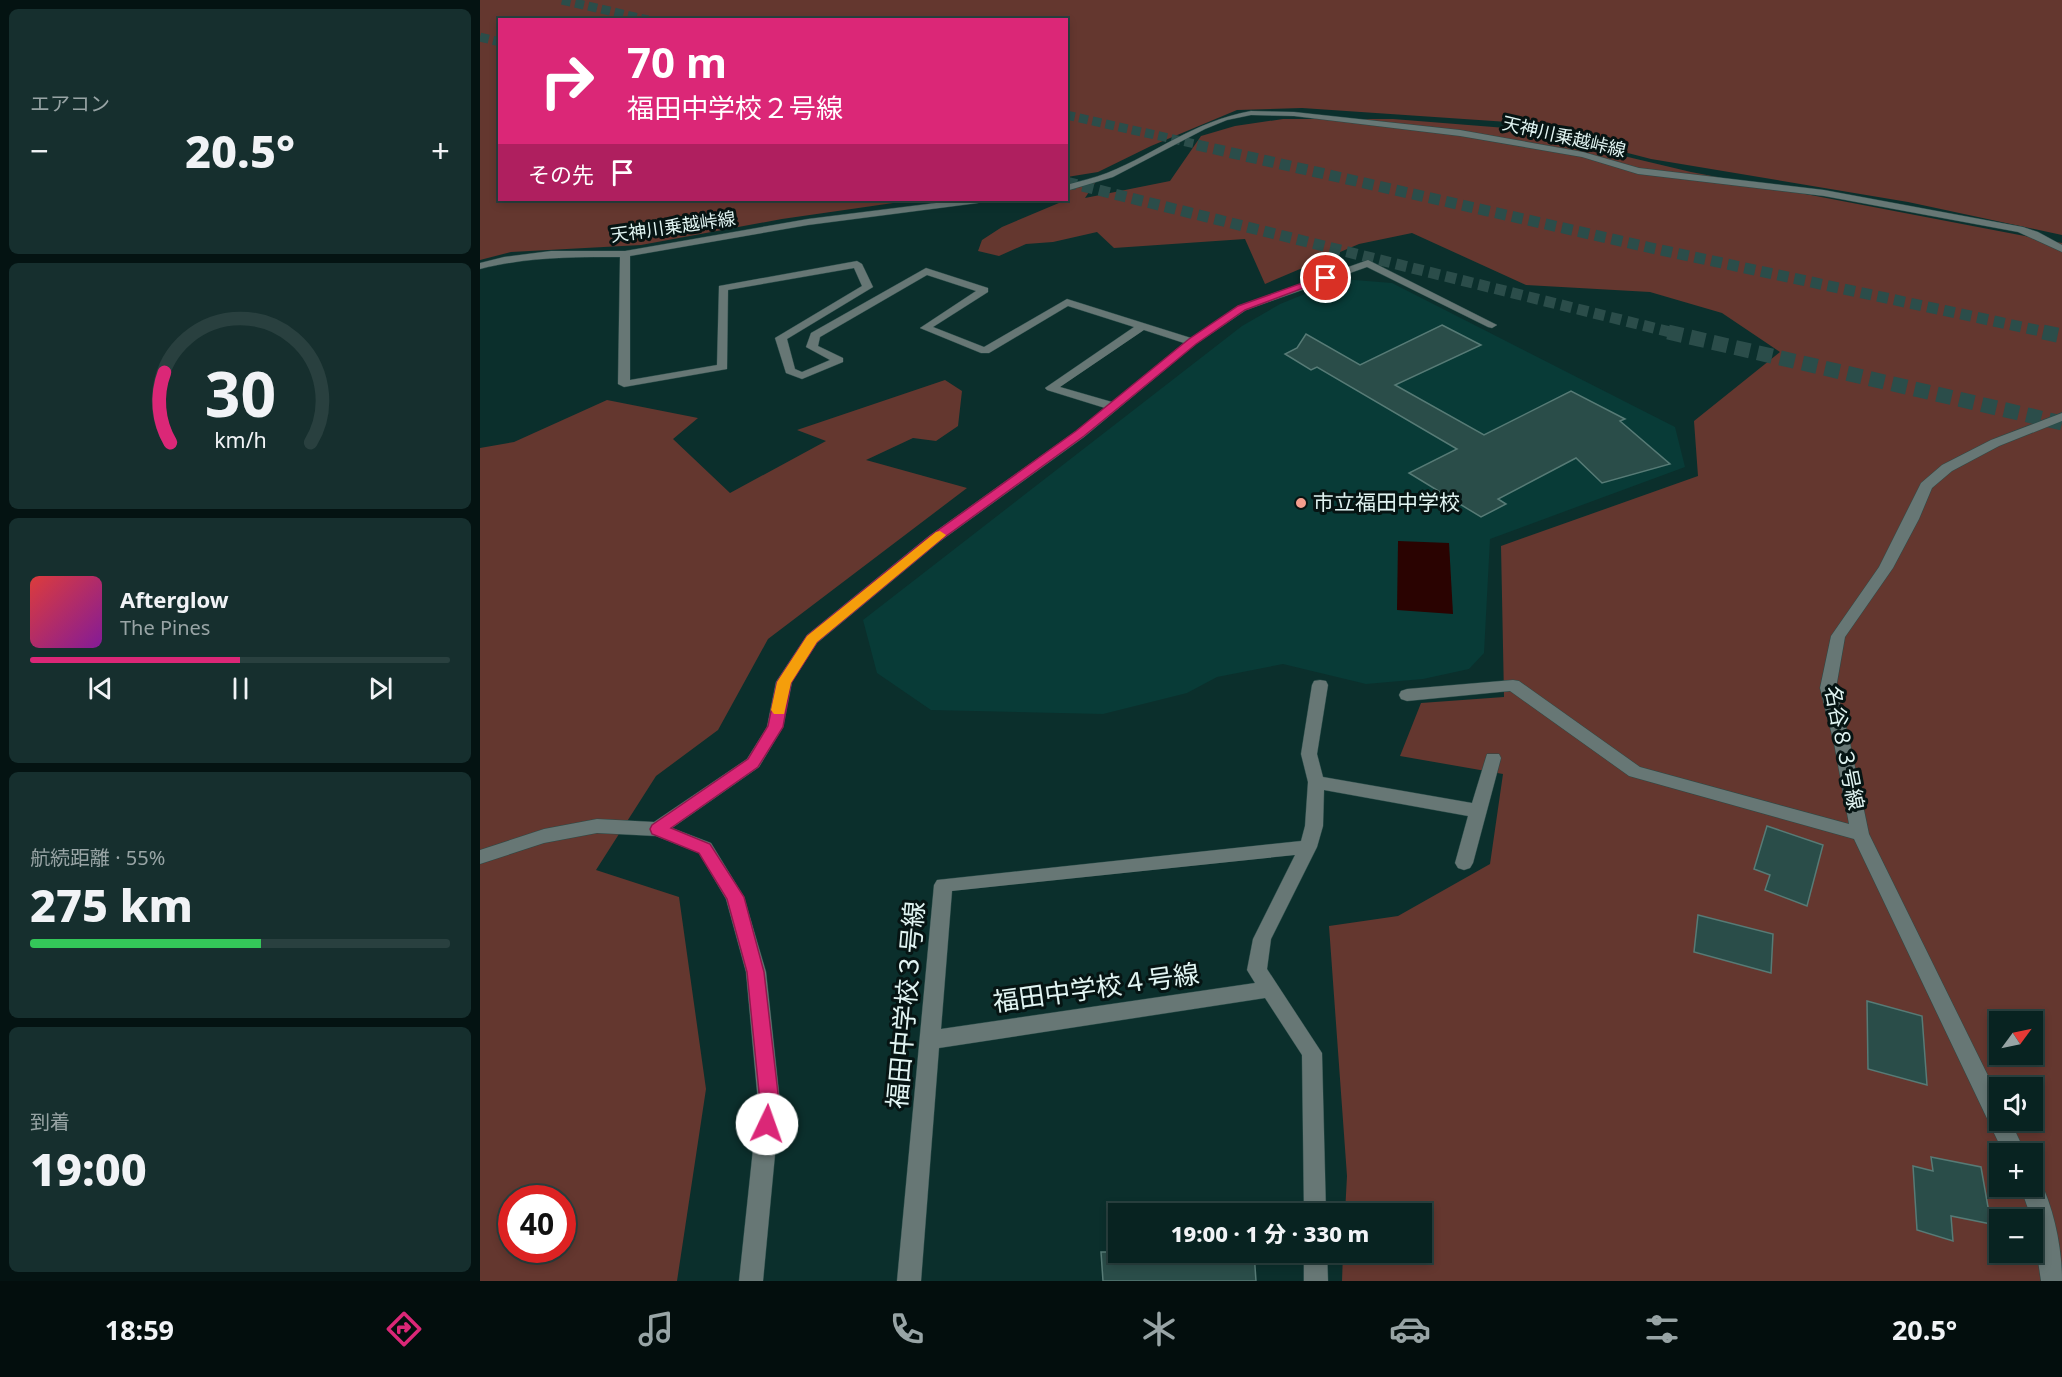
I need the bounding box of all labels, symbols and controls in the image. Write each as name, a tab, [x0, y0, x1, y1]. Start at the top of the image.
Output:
text: 70 m	[627, 33, 727, 90]
icon: right	[528, 42, 606, 120]
text: 福田中学校２号線	[627, 89, 843, 126]
text: エアコン	[30, 90, 110, 117]
street label: 天神川乗越峠線	[1500, 110, 1628, 162]
text: 20.5°	[185, 120, 295, 181]
text: −	[30, 128, 49, 173]
text: +	[431, 128, 450, 173]
icon: arrive	[606, 156, 639, 189]
text: その先	[528, 159, 594, 189]
street label: 天神川乗越峠線	[609, 205, 737, 247]
pin	[1300, 252, 1351, 303]
icon: arrive	[1309, 261, 1342, 294]
text: 30	[204, 350, 276, 435]
text: km/h	[214, 426, 266, 455]
place label: 市立福田中学校	[1313, 488, 1460, 516]
marker: 市立福田中学校	[1294, 496, 1308, 510]
text: Afterglow	[120, 584, 229, 614]
text: The Pines	[120, 614, 210, 641]
icon: previous	[84, 672, 117, 705]
icon: pause	[224, 672, 257, 705]
icon: next	[364, 672, 397, 705]
street label: 名谷８３号線	[1819, 683, 1871, 812]
text: 航続距離 · 55%	[30, 844, 165, 871]
text: 275 km	[30, 874, 193, 935]
street label: 福田中学校３号線	[878, 900, 932, 1110]
street label: 福田中学校４号線	[990, 955, 1201, 1019]
north arrow	[1989, 1011, 2043, 1065]
map controls	[1989, 1011, 2043, 1263]
button: sound	[1989, 1077, 2043, 1131]
position arrow	[735, 1092, 799, 1156]
text: 到着	[30, 1108, 70, 1135]
text: 19:00	[30, 1138, 147, 1199]
button: +	[1989, 1143, 2043, 1197]
speed limit sign: 40	[498, 1185, 576, 1263]
button: −	[1989, 1209, 2043, 1263]
text: 19:00 · 1 分 · 330 m	[1171, 1218, 1369, 1248]
icon: directions	[383, 1308, 425, 1350]
icon: music	[635, 1308, 677, 1350]
icon: phone	[886, 1308, 928, 1350]
icon: climate	[1138, 1308, 1180, 1350]
icon: car	[1389, 1308, 1431, 1350]
icon: filters	[1641, 1308, 1683, 1350]
text: 18:59	[105, 1311, 174, 1348]
text: 20.5°	[1892, 1311, 1957, 1348]

